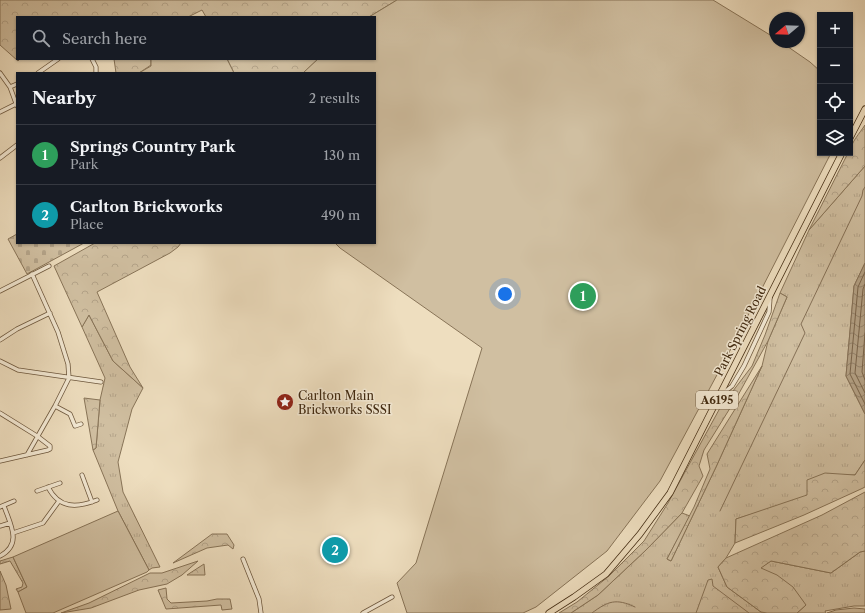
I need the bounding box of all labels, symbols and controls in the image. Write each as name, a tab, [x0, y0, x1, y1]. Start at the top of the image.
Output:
north arrow	[769, 12, 805, 48]
map controls	[817, 12, 853, 156]
button: +	[817, 12, 853, 48]
search box	[16, 16, 376, 60]
icon: search	[30, 27, 52, 49]
text: Search here	[62, 29, 147, 48]
button: −	[817, 48, 853, 84]
button: locate	[817, 84, 853, 120]
text: Nearby	[32, 88, 96, 108]
text: 2 results	[309, 90, 360, 106]
button: layers	[817, 120, 853, 156]
text: Springs Country Park	[70, 137, 235, 156]
text: 1	[42, 147, 48, 163]
text: 130 m	[324, 147, 360, 163]
text: Park	[70, 156, 98, 172]
text: Carlton Brickworks	[70, 197, 223, 216]
text: 2	[41, 207, 49, 223]
text: 490 m	[321, 207, 360, 223]
text: Place	[70, 216, 103, 232]
pin: 1	[570, 281, 596, 311]
street label: Park Spring Road	[711, 283, 769, 379]
your location	[495, 284, 515, 304]
place label: Carlton Main Brickworks SSSI	[298, 388, 391, 417]
road number: A6195	[696, 391, 738, 409]
place icon: Carlton Main Brickworks SSSI	[275, 392, 295, 412]
pin: 2	[322, 535, 348, 565]

